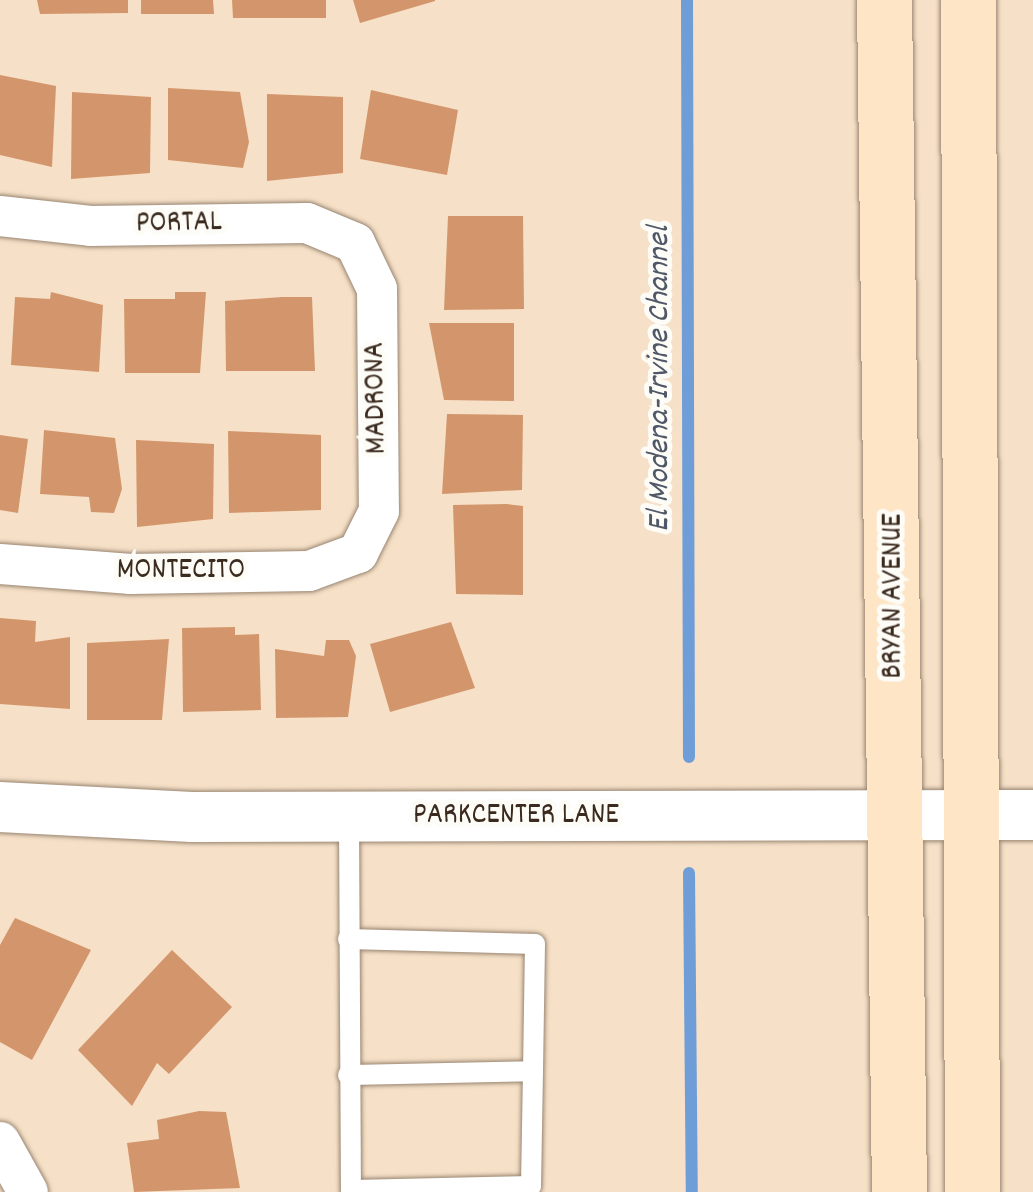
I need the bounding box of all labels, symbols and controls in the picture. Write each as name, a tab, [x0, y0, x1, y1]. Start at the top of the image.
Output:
street label: PORTAL	[136, 206, 222, 244]
water label: El Modena-Irvine Channel	[642, 226, 680, 532]
street label: MADRONA	[359, 341, 397, 455]
street label: BRYAN AVENUE	[877, 513, 913, 679]
street label: MONTECITO	[117, 554, 245, 590]
street label: PARKCENTER LANE	[413, 799, 619, 835]

